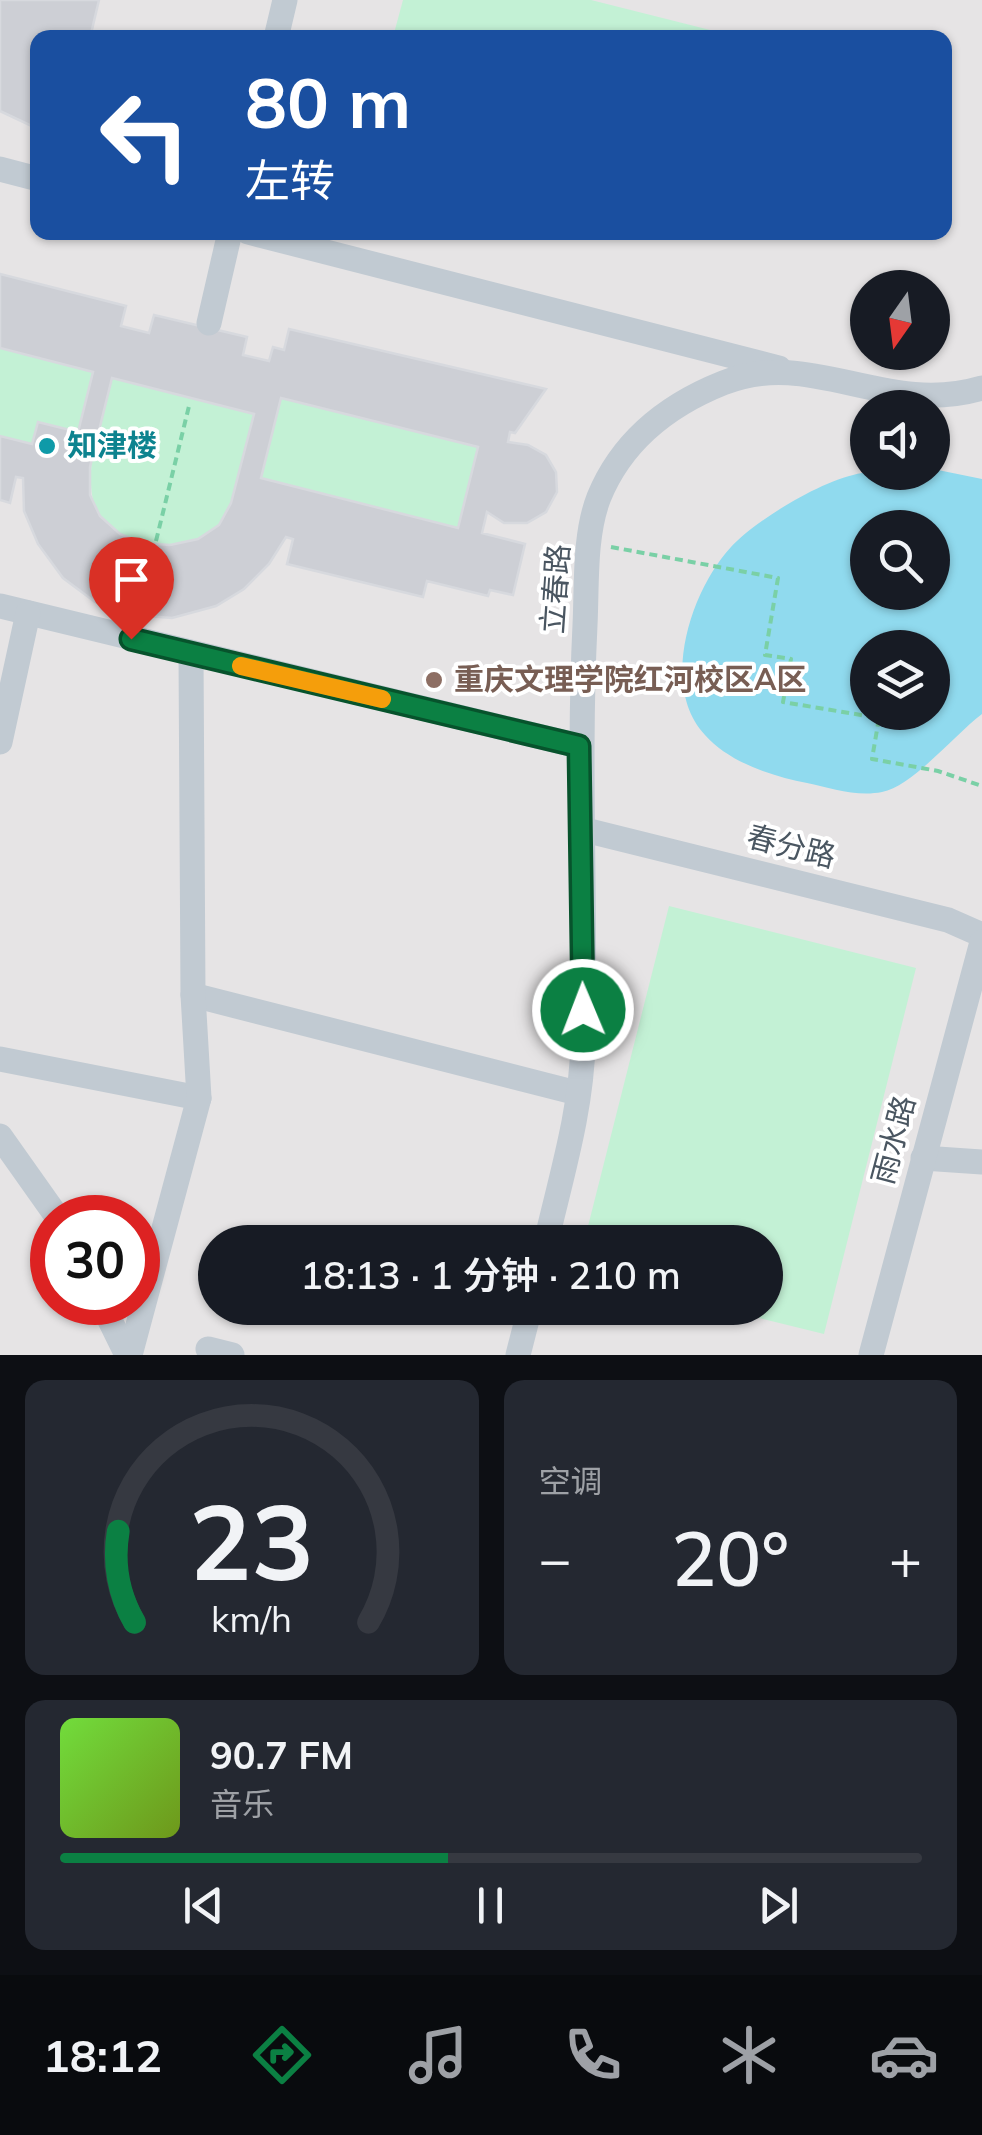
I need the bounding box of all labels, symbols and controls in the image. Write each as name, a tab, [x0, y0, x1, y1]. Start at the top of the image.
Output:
text: 80 m	[245, 58, 411, 146]
icon: left	[80, 70, 210, 200]
text: 左转	[245, 152, 335, 208]
north arrow	[850, 270, 950, 370]
map controls	[850, 270, 950, 730]
button: sound	[850, 390, 950, 490]
place label: 知津楼	[67, 426, 157, 464]
marker: 知津楼	[36, 435, 58, 457]
button: search	[850, 510, 950, 610]
pin	[89, 537, 174, 640]
street label: 立春路	[533, 543, 577, 635]
icon: arrive	[104, 552, 159, 607]
button: layers	[850, 630, 950, 730]
place label: 重庆文理学院红河校区A区	[454, 660, 807, 698]
marker: 重庆文理学院红河校区A区	[423, 669, 445, 691]
street label: 春分路	[743, 817, 840, 875]
position arrow	[531, 958, 635, 1062]
street label: 雨水路	[863, 1091, 923, 1188]
speed limit sign: 30	[30, 1195, 160, 1325]
text: 18:13 · 1 分钟 · 210 m	[300, 1251, 681, 1299]
text: 空调	[539, 1461, 603, 1501]
text: 23	[189, 1475, 314, 1606]
text: 20°	[671, 1511, 789, 1605]
text: −	[539, 1524, 572, 1593]
text: +	[889, 1524, 922, 1593]
text: km/h	[211, 1596, 292, 1641]
text: 90.7 FM	[210, 1731, 353, 1779]
text: 音乐	[210, 1784, 274, 1824]
icon: previous	[176, 1878, 231, 1933]
icon: pause	[463, 1878, 518, 1933]
icon: next	[751, 1878, 806, 1933]
icon: directions	[247, 2020, 317, 2090]
icon: music	[403, 2020, 473, 2090]
icon: phone	[558, 2020, 628, 2090]
icon: climate	[714, 2020, 784, 2090]
icon: car	[869, 2020, 939, 2090]
text: 18:12	[43, 2027, 162, 2083]

